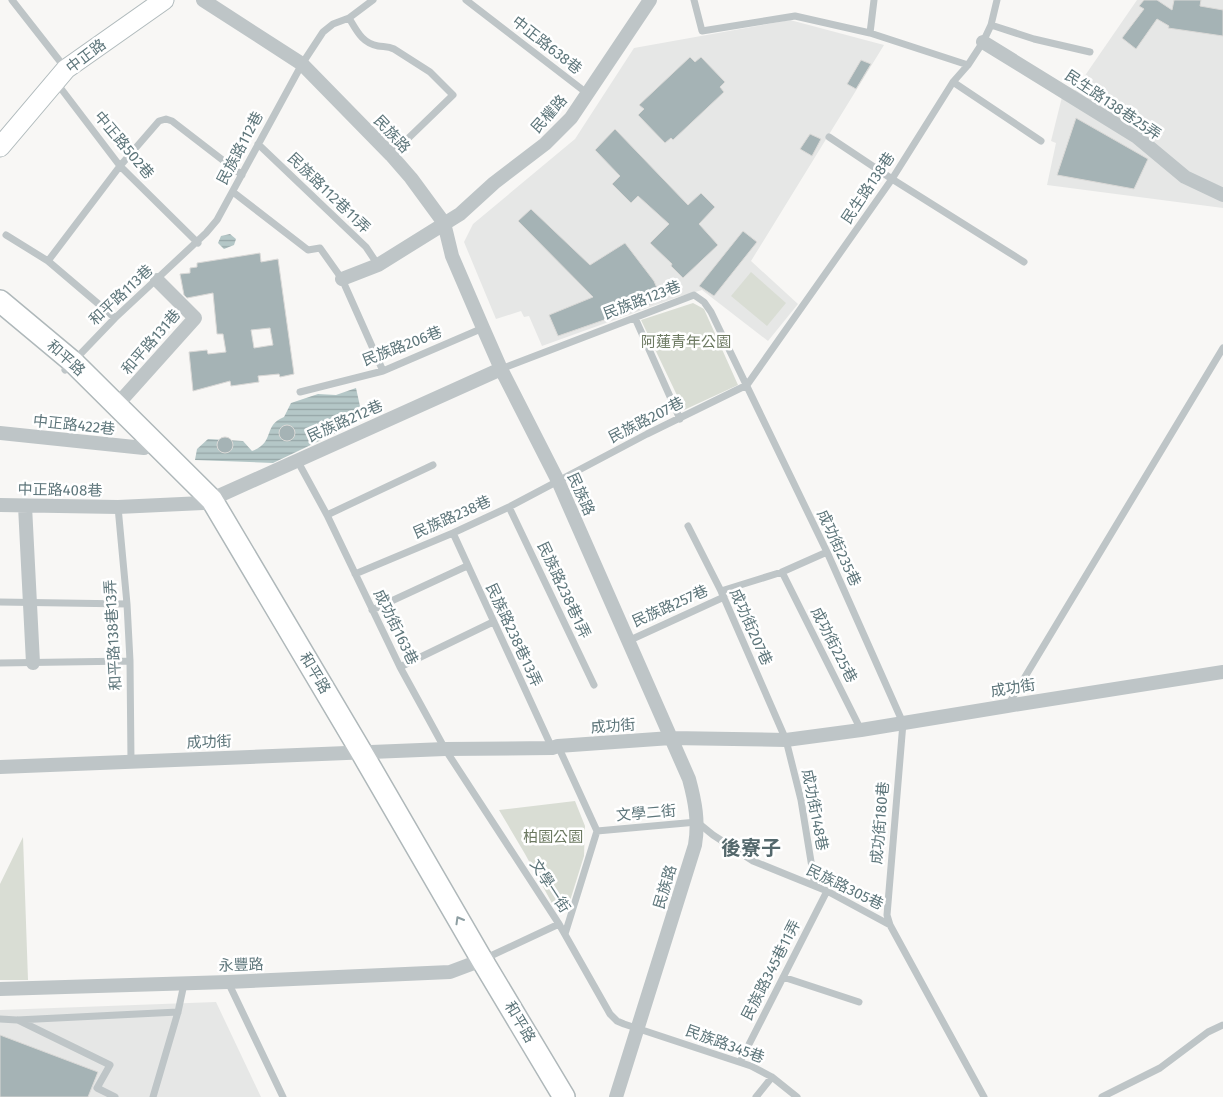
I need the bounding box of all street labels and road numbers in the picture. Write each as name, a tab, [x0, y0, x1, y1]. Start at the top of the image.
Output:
street label: 中正路638巷	[509, 12, 585, 78]
street label: 中正路	[63, 35, 109, 77]
street label: 民生路138巷25弄	[1061, 66, 1165, 144]
street label: 民權路	[527, 91, 571, 137]
street label: 中正路502巷	[90, 107, 158, 183]
street label: 民族路112巷	[213, 108, 267, 188]
street label: 民族路	[370, 111, 414, 157]
street label: 民族路112巷11弄	[284, 149, 374, 237]
street label: 民生路138巷	[838, 149, 898, 227]
street label: 和平路113巷	[86, 261, 156, 329]
street label: 民族路123巷	[601, 277, 683, 323]
street label: 和平路131巷	[118, 306, 184, 378]
street label: 民族路206巷	[360, 323, 444, 369]
street label: 和平路	[43, 336, 89, 380]
street label: 民族路207巷	[605, 393, 687, 447]
street label: 民族路212巷	[304, 396, 386, 446]
street label: 中正路422巷	[32, 412, 116, 438]
street label: 民族路	[564, 470, 598, 518]
street label: 中正路408巷	[18, 480, 102, 500]
street label: 民族路238巷	[410, 492, 494, 542]
street label: 成功街235巷	[813, 507, 865, 589]
street label: 民族路238巷1弄	[534, 539, 594, 641]
street label: 和平路138巷13弄	[101, 579, 125, 691]
street label: 民族路238巷13弄	[482, 580, 546, 690]
street label: 民族路257巷	[629, 581, 711, 631]
street label: 成功街163巷	[370, 586, 422, 668]
street label: 成功街207巷	[726, 586, 776, 668]
street label: 成功街225巷	[807, 604, 861, 686]
street label: 和平路	[296, 649, 334, 697]
street label: 成功街	[989, 676, 1037, 700]
street label: 成功街	[590, 715, 636, 737]
street label: 成功街	[186, 732, 232, 752]
street label: 成功街148巷	[798, 768, 832, 852]
street label: 成功街180巷	[867, 781, 893, 865]
street label: 文學二街	[615, 801, 677, 825]
street label: 文學一街	[526, 856, 574, 916]
street label: 民族路305巷	[804, 861, 886, 913]
street label: 民族路	[650, 863, 680, 911]
street label: 民族路345巷11弄	[738, 917, 804, 1023]
street label: 永豐路	[218, 955, 264, 975]
street label: 和平路	[501, 998, 539, 1046]
street label: 民族路345巷	[683, 1021, 767, 1067]

